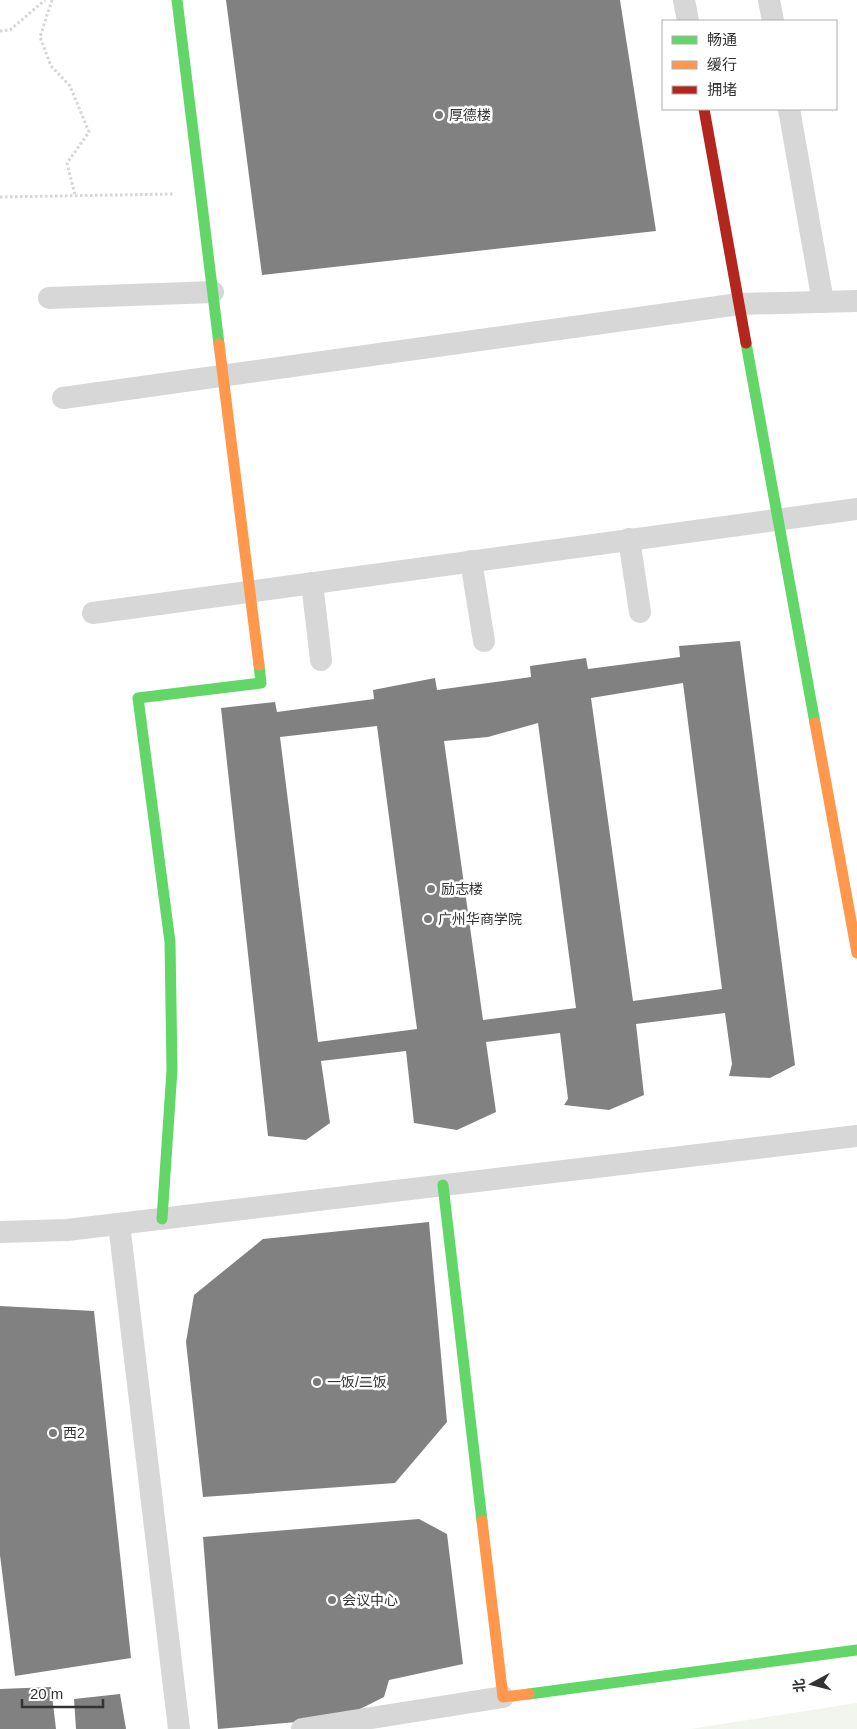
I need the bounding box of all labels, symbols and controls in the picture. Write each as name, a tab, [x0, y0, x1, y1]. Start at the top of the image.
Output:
legend	[662, 20, 837, 110]
text: 畅通	[707, 31, 737, 48]
text: 缓行	[707, 56, 737, 73]
text: 拥堵	[707, 81, 737, 98]
place label: 厚德楼	[449, 107, 491, 123]
marker: 厚德楼	[433, 109, 445, 121]
place label: 励志楼	[441, 881, 483, 897]
marker: 励志楼	[425, 883, 437, 895]
place label: 广州华商学院	[438, 911, 522, 927]
marker: 广州华商学院	[422, 913, 434, 925]
place label: 一饭/二饭	[327, 1374, 387, 1390]
marker: 一饭/二饭	[311, 1376, 323, 1388]
place label: 西2	[63, 1425, 85, 1441]
marker: 西2	[47, 1427, 59, 1439]
place label: 会议中心	[342, 1592, 398, 1608]
marker: 会议中心	[326, 1594, 338, 1606]
north arrow	[787, 1659, 837, 1709]
scale bar	[22, 1676, 104, 1708]
text: 北	[790, 1678, 808, 1694]
text: 20 m	[30, 1685, 63, 1702]

